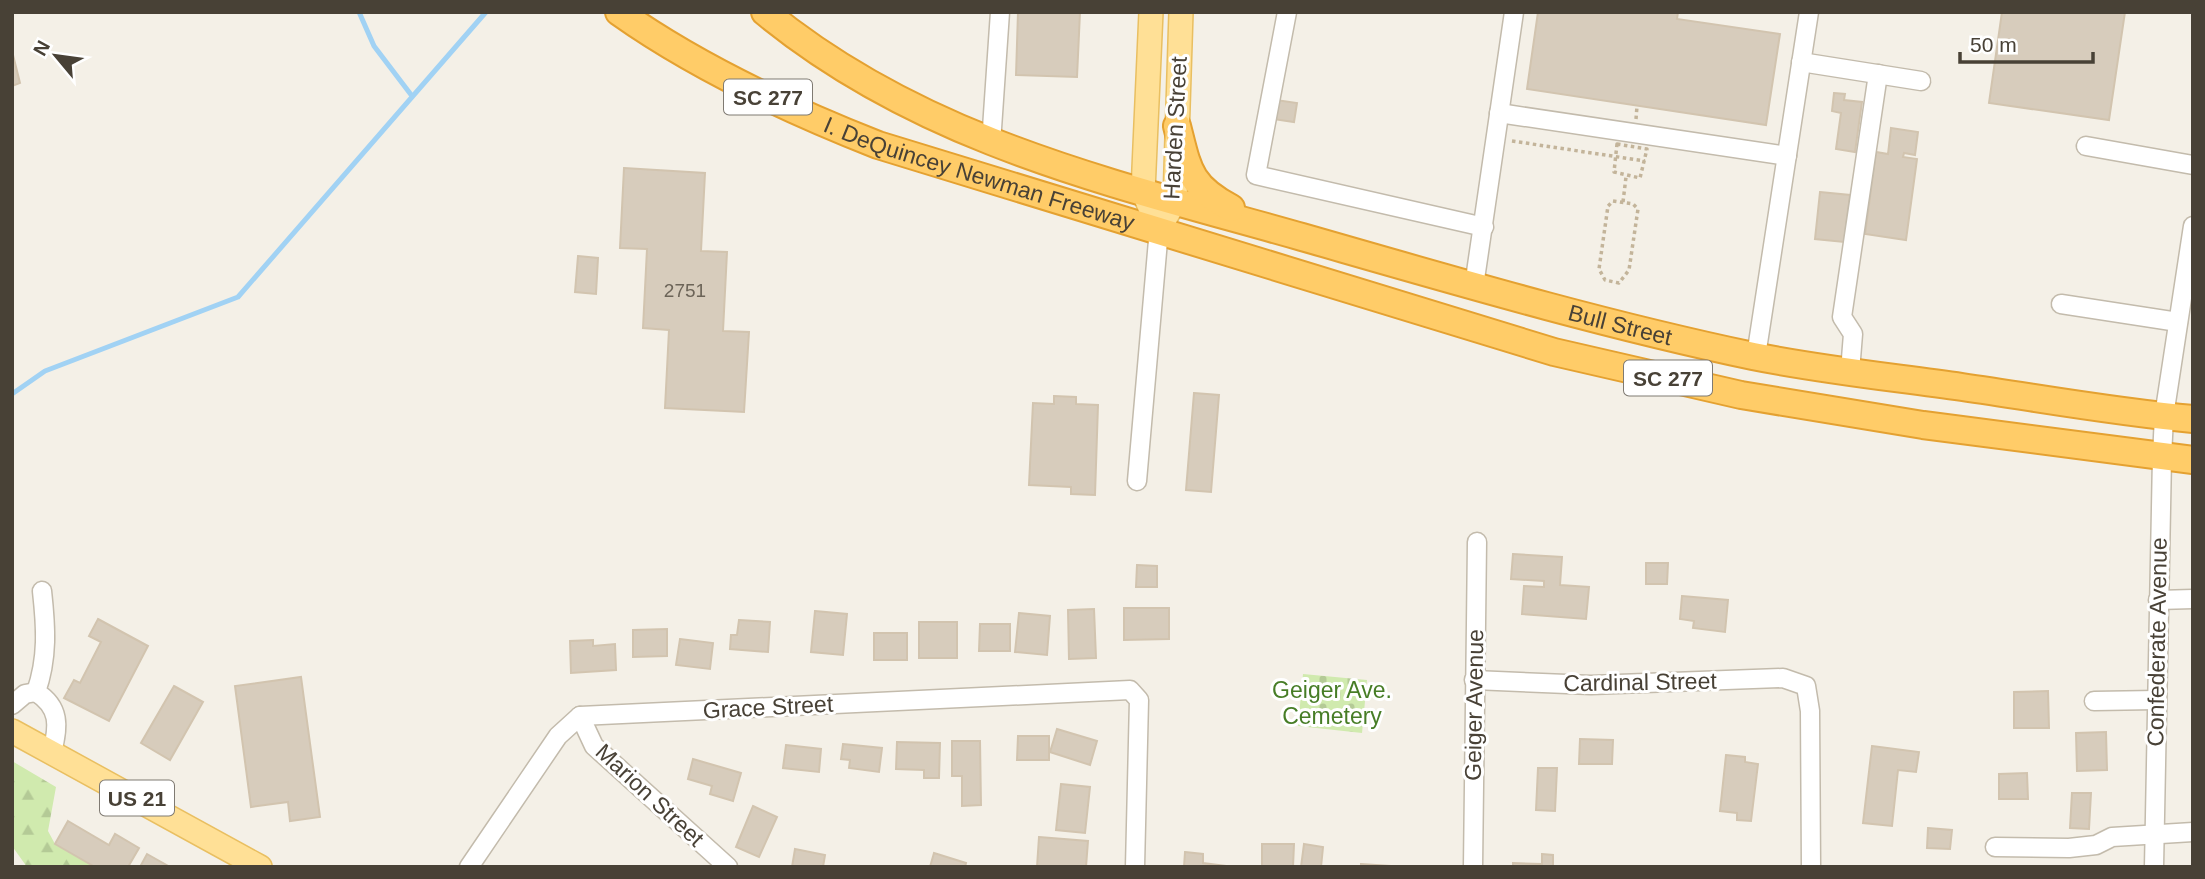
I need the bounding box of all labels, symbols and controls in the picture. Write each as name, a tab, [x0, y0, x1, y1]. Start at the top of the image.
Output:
north arrow	[21, 21, 91, 91]
scale bar	[1960, 21, 2093, 65]
text: 50 m	[1970, 33, 2017, 56]
text: N	[29, 37, 54, 59]
street label: Harden Street	[1158, 55, 1192, 200]
road number: SC 277	[724, 80, 812, 114]
street label: I. DeQuincey Newman Freeway	[820, 111, 1138, 236]
house number: 2751	[664, 280, 706, 301]
street label: Bull Street	[1565, 299, 1675, 351]
road number: SC 277	[1624, 360, 1712, 396]
street label: Confederate Avenue	[2142, 537, 2172, 747]
street label: Geiger Avenue	[1460, 629, 1488, 781]
street label: Cardinal Street	[1563, 668, 1718, 696]
park label: Geiger Ave. Cemetery	[1272, 677, 1392, 729]
street label: Grace Street	[702, 691, 834, 723]
street label: Marion Street	[591, 738, 710, 852]
road number: US 21	[100, 780, 174, 816]

